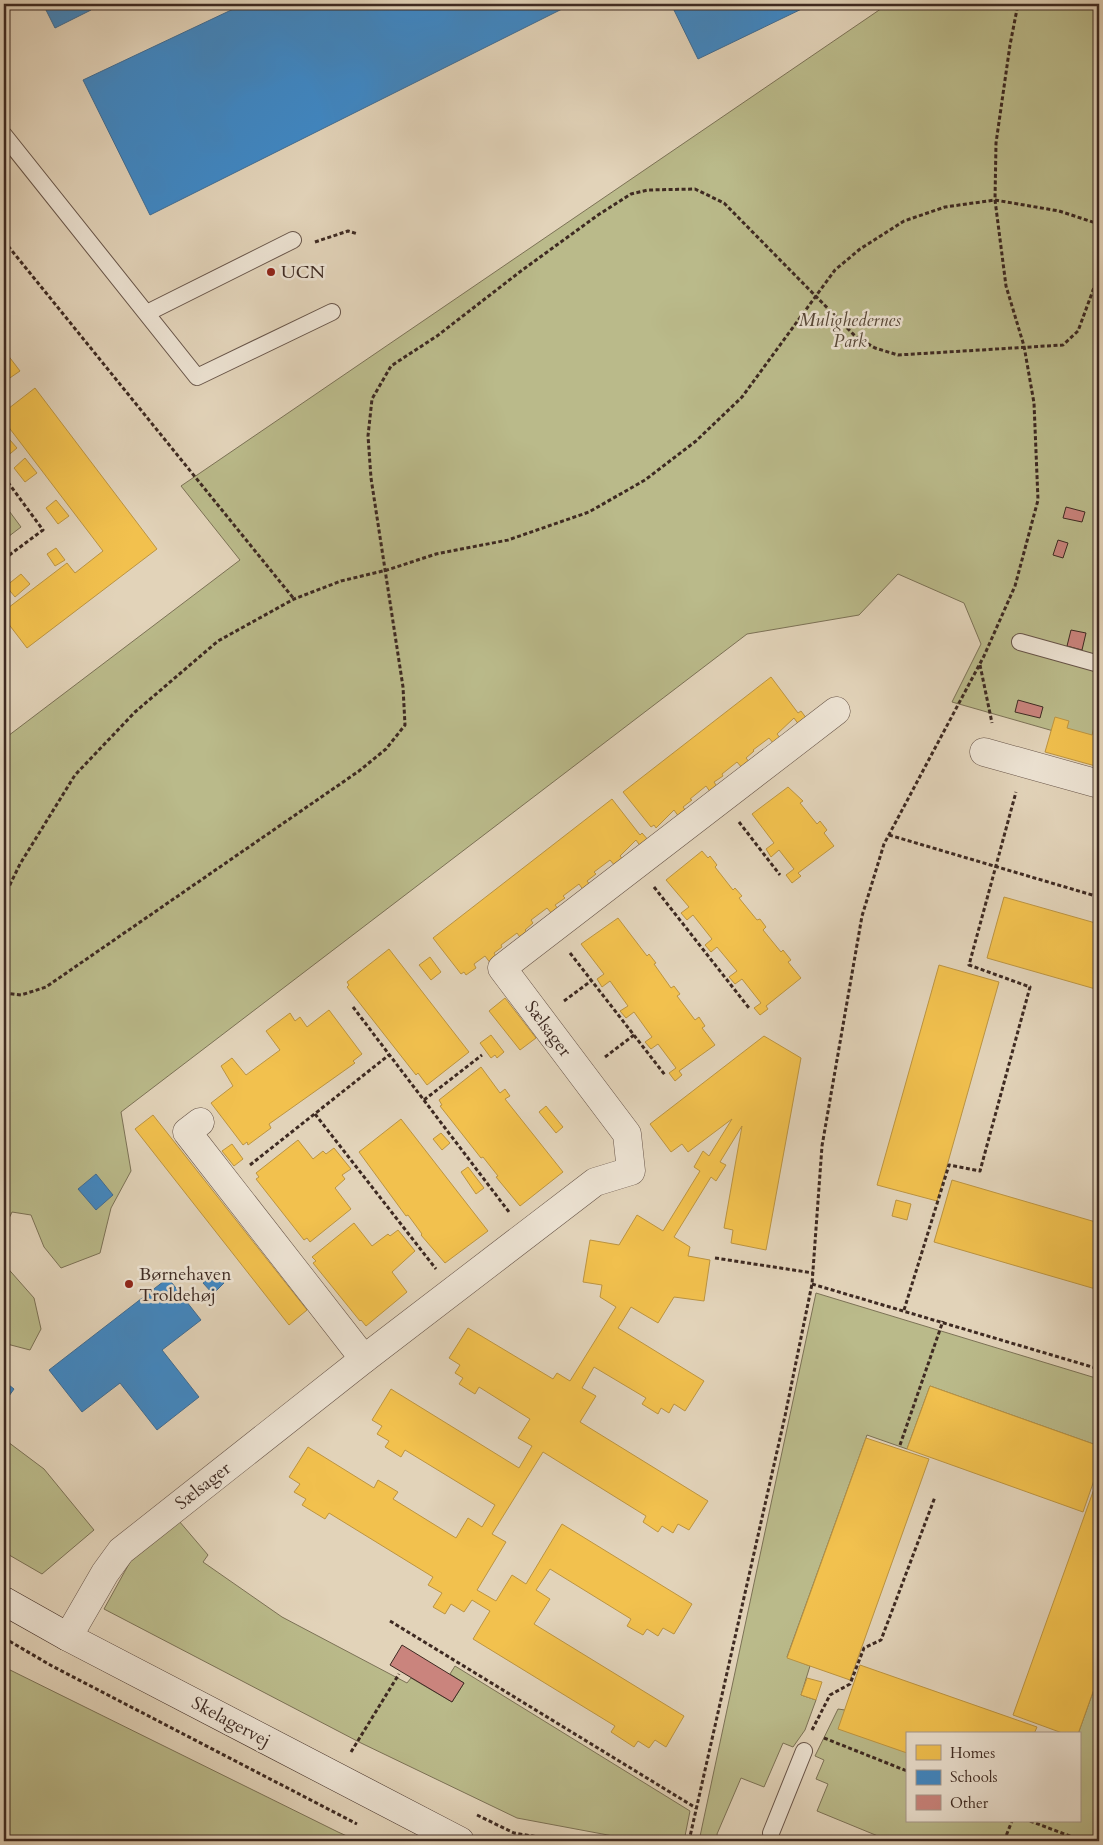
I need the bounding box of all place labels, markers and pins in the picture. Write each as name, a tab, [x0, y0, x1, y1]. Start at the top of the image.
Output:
place label: UCN	[281, 260, 325, 285]
marker: UCN	[265, 266, 277, 278]
place label: Børnehaven Troldehøj	[139, 1262, 232, 1308]
marker: Børnehaven Troldehøj	[123, 1278, 135, 1290]

